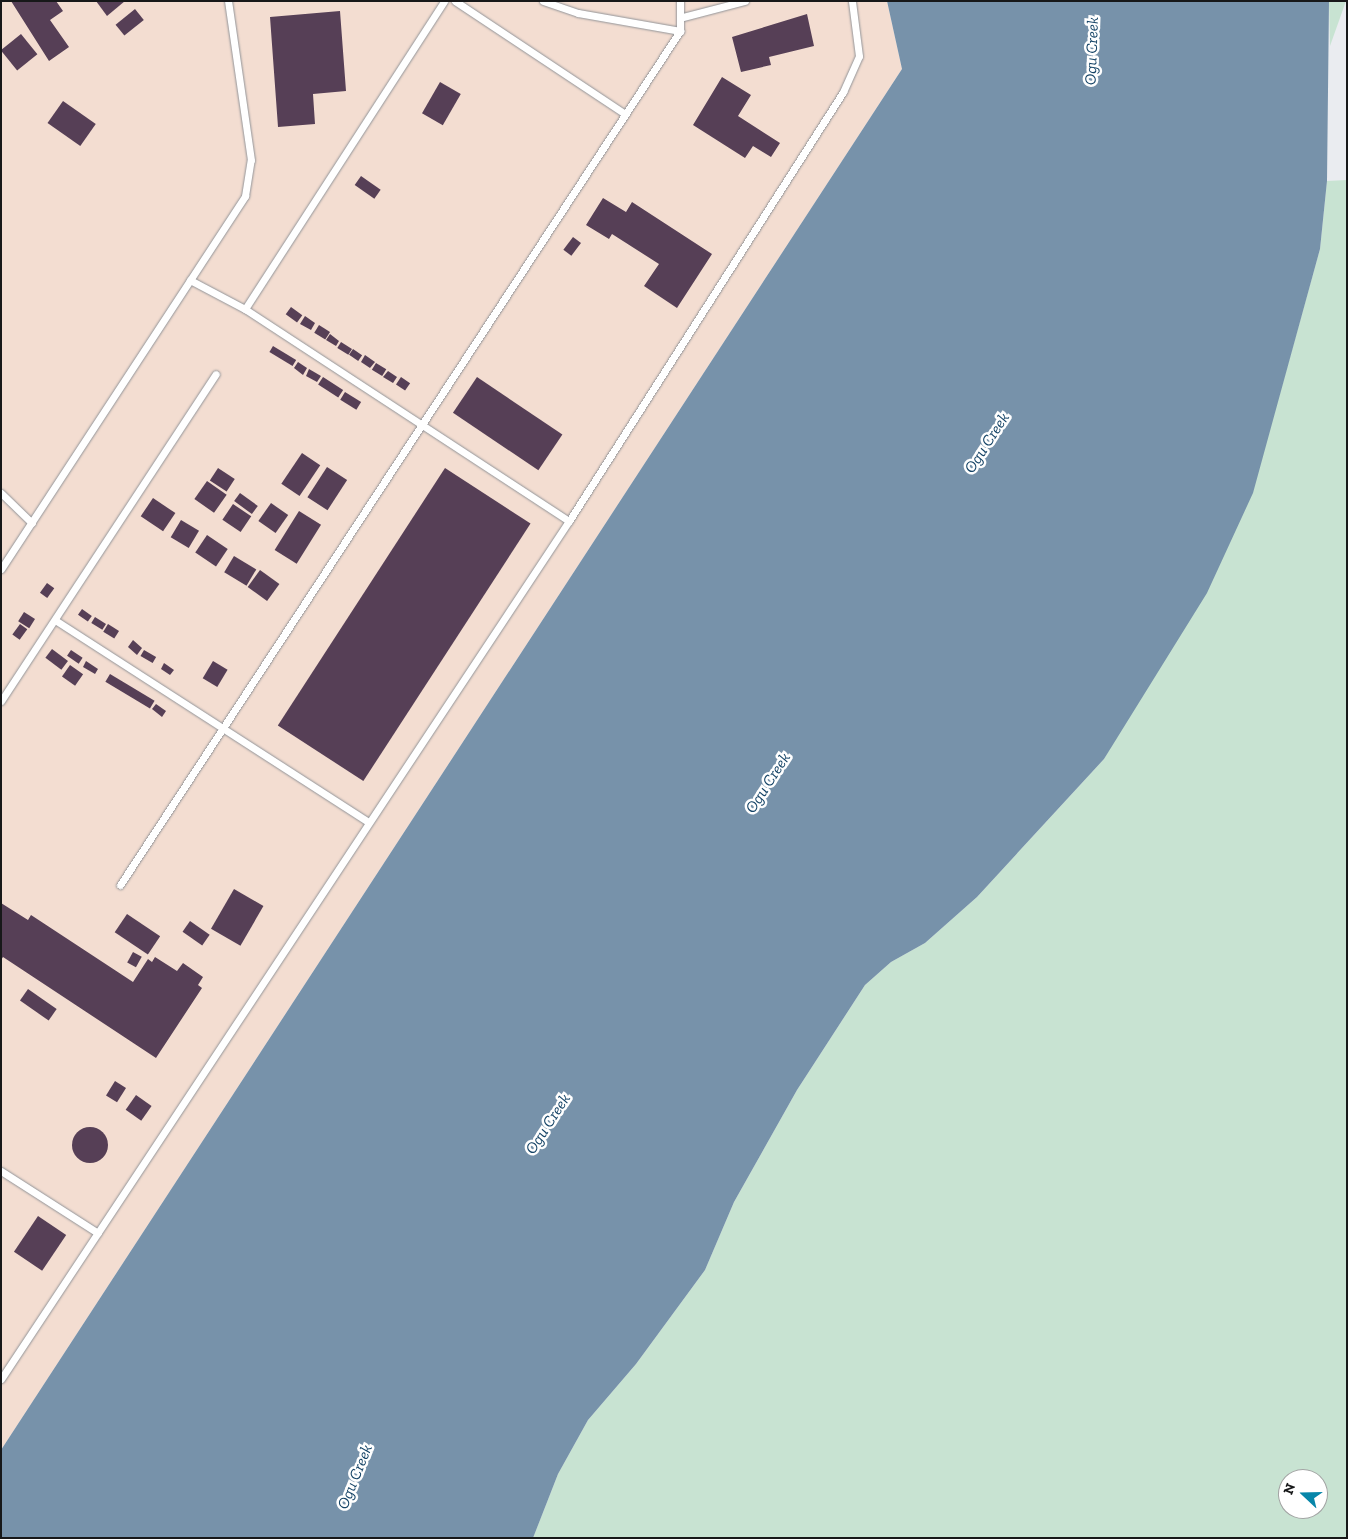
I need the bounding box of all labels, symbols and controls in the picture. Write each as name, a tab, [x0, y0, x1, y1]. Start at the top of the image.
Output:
water label: Ogu Creek	[1081, 17, 1103, 85]
water label: Ogu Creek	[960, 409, 1014, 477]
water label: Ogu Creek	[741, 749, 795, 817]
water label: Ogu Creek	[521, 1090, 575, 1158]
water label: Ogu Creek	[333, 1442, 377, 1512]
north arrow	[1278, 1469, 1328, 1519]
text: N	[1280, 1481, 1299, 1497]

